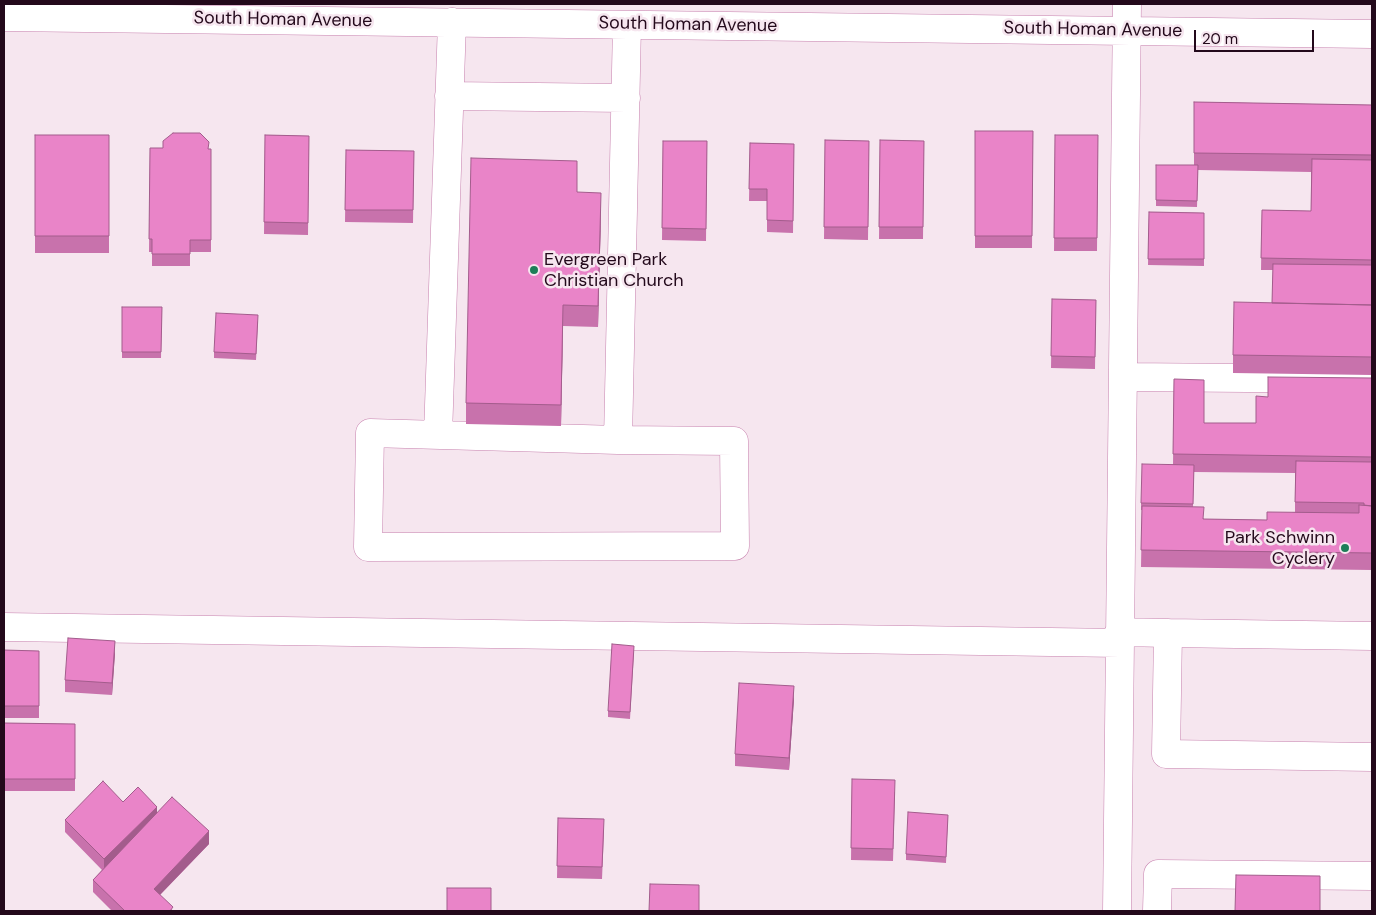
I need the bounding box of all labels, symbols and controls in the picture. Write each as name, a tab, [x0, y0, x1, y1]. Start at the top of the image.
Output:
street label: South Homan Avenue	[193, 8, 373, 32]
street label: South Homan Avenue	[598, 13, 778, 37]
street label: South Homan Avenue	[1003, 18, 1183, 42]
scale bar	[1196, 20, 1316, 52]
text: 20 m	[1202, 29, 1238, 49]
place label: Evergreen Park Christian Church	[544, 249, 684, 292]
marker: Evergreen Park Christian Church	[528, 264, 540, 276]
place label: Park Schwinn Cyclery	[1225, 527, 1335, 570]
marker: Park Schwinn Cyclery	[1339, 542, 1351, 554]

